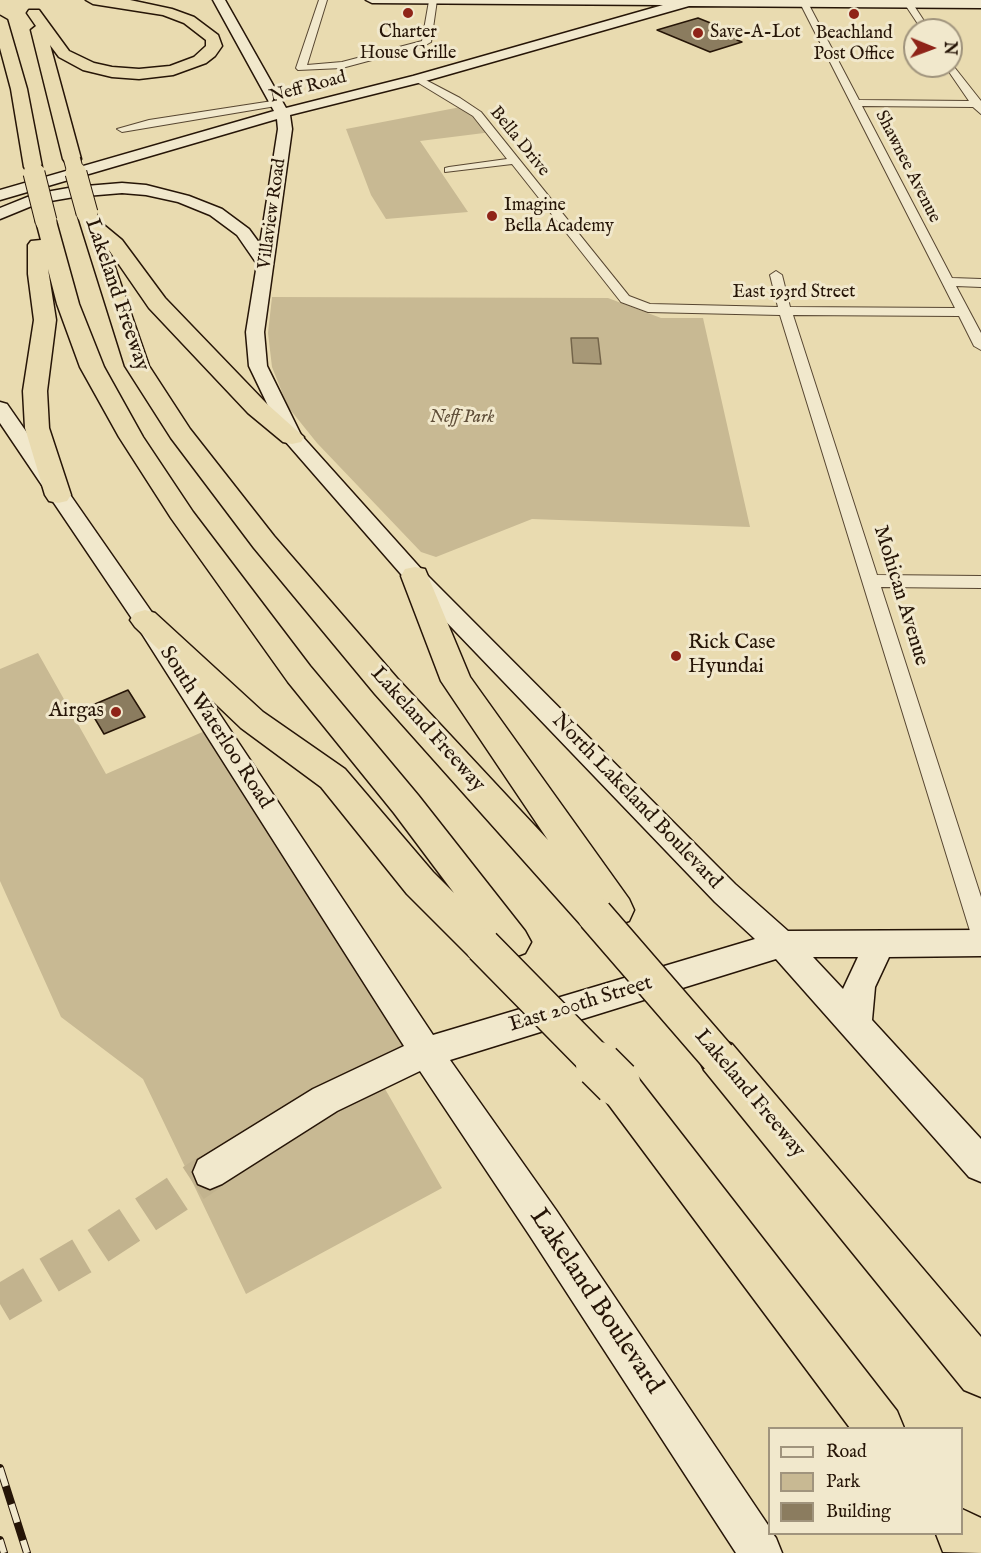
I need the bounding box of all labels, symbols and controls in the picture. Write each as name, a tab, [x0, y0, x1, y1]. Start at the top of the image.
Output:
marker: Charter House Grille	[401, 6, 415, 20]
marker: Beachland Post Office	[847, 7, 861, 21]
north arrow	[903, 18, 963, 78]
place label: Charter House Grille	[360, 22, 456, 64]
place label: Save-A-Lot	[710, 22, 801, 44]
place label: Beachland Post Office	[813, 23, 895, 66]
marker: Save-A-Lot	[691, 26, 705, 40]
text: N	[939, 41, 959, 55]
street label: Neff Road	[267, 67, 349, 109]
street label: Bella Drive	[484, 103, 554, 181]
street label: Shawnee Avenue	[869, 107, 945, 227]
street label: Villaview Road	[255, 157, 291, 271]
place label: Imagine Bella Academy	[504, 195, 614, 238]
marker: Imagine Bella Academy	[485, 209, 499, 223]
street label: Lakeland Freeway	[78, 215, 154, 375]
street label: East 193rd Street	[733, 282, 855, 304]
park label: Neff Park	[430, 407, 494, 429]
street label: Mohican Avenue	[867, 523, 933, 669]
place label: Rick Case Hyundai	[688, 631, 775, 681]
street label: South Waterloo Road	[153, 642, 277, 814]
marker: Rick Case Hyundai	[669, 649, 683, 663]
street label: Lakeland Freeway	[364, 662, 490, 798]
place label: Airgas	[49, 699, 104, 725]
marker: Airgas	[109, 705, 123, 719]
street label: North Lakeland Boulevard	[545, 709, 727, 895]
street label: East 200th Street	[506, 971, 656, 1039]
street label: Lakeland Freeway	[688, 1025, 810, 1163]
street label: Lakeland Boulevard	[521, 1203, 669, 1401]
legend	[768, 1427, 963, 1535]
text: Road	[826, 1441, 867, 1464]
text: Park	[826, 1471, 860, 1494]
text: Building	[826, 1501, 891, 1524]

